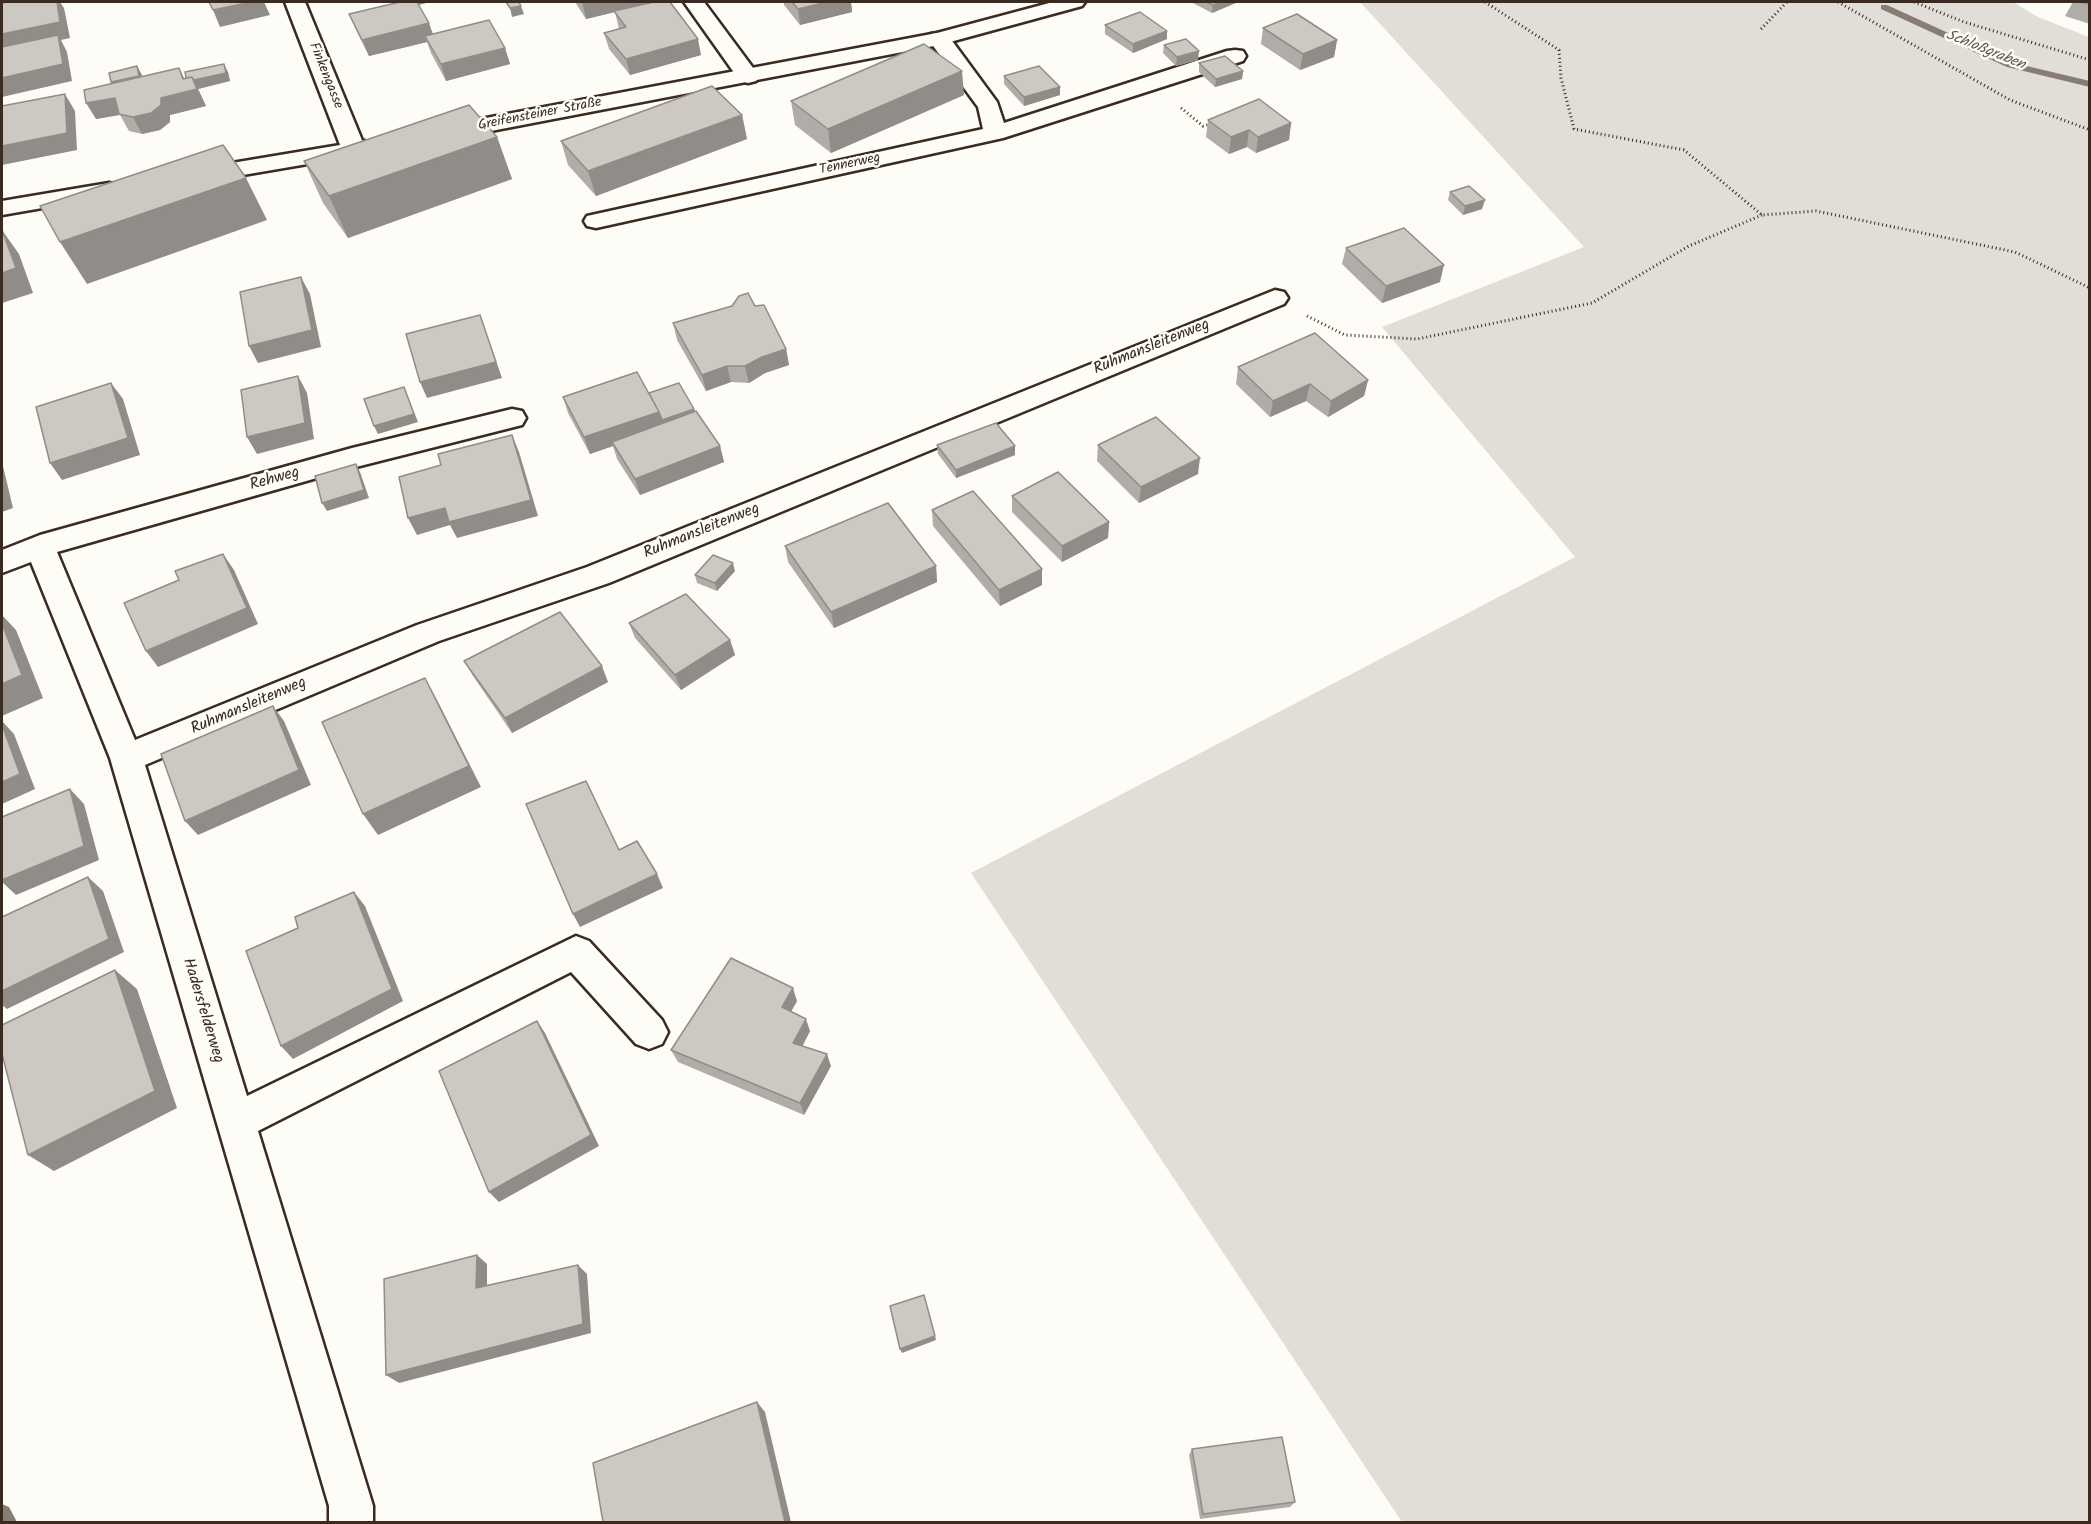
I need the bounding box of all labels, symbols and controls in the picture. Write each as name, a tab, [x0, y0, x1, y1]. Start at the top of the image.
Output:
water label: Schloßgraben	[1943, 27, 2027, 75]
street label: Finkengasse	[304, 40, 346, 112]
street label: Greifensteiner Straße	[477, 95, 603, 135]
street label: Tennerweg	[818, 150, 882, 180]
street label: Ruhmansleitenweg	[1091, 316, 1213, 380]
street label: Rehweg	[248, 464, 302, 496]
street label: Ruhmansleitenweg	[641, 500, 763, 564]
street label: Ruhmansleitenweg	[188, 674, 310, 740]
street label: Hadersfelderweg	[177, 956, 227, 1066]

